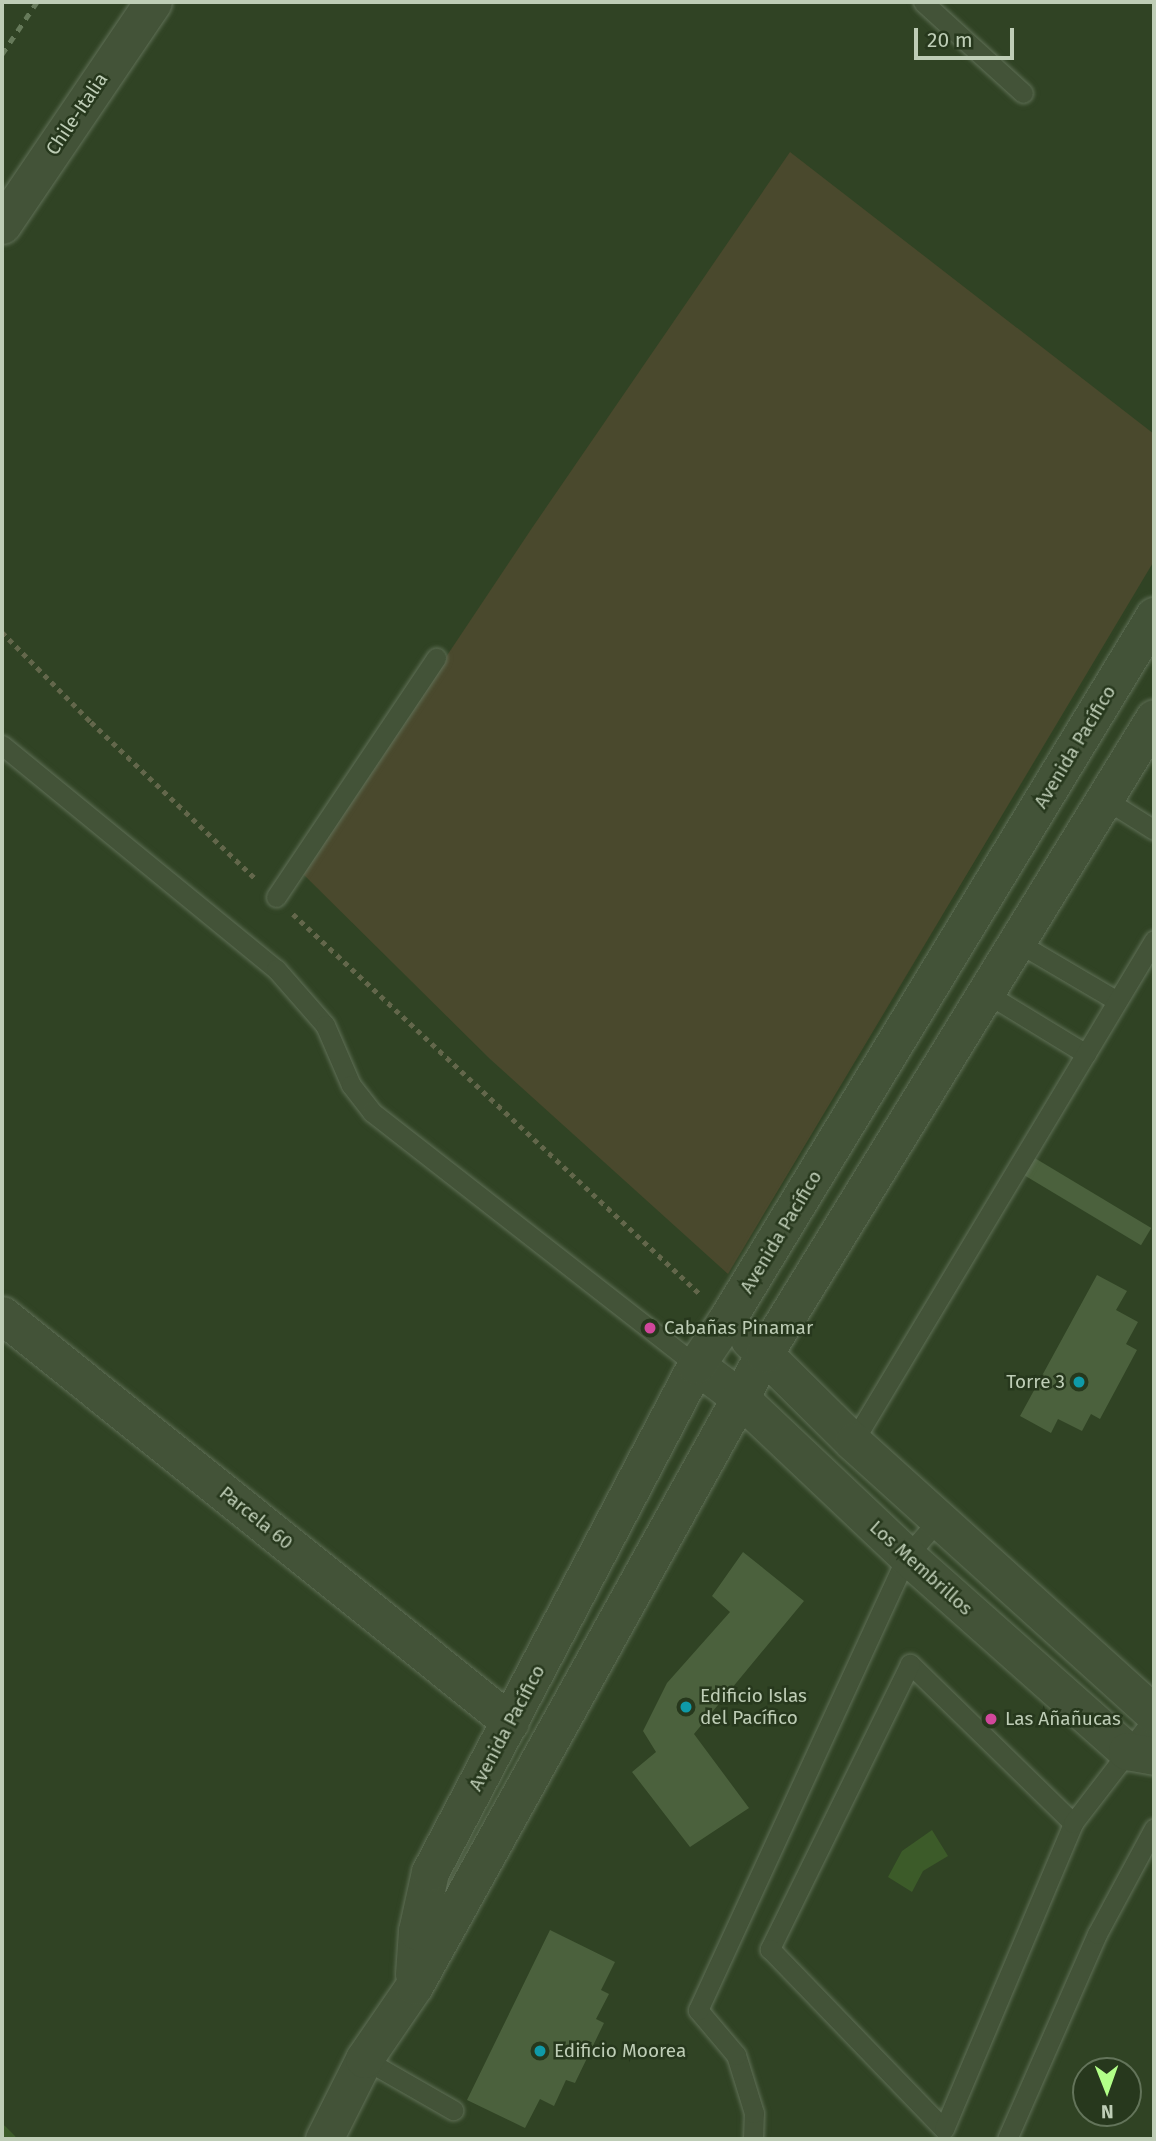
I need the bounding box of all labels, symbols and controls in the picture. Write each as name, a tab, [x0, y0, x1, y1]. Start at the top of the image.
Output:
scale bar	[918, 14, 1018, 58]
text: 20 m	[927, 27, 973, 53]
street label: Chile-Italia	[41, 69, 113, 159]
street label: Avenida Pacífico	[1029, 681, 1121, 813]
street label: Avenida Pacífico	[735, 1166, 827, 1298]
place label: Cabañas Pinamar	[664, 1317, 813, 1339]
marker: Cabañas Pinamar	[642, 1320, 658, 1336]
place label: Torre 3	[1006, 1371, 1065, 1393]
marker: Torre 3	[1071, 1374, 1087, 1390]
street label: Parcela 60	[215, 1482, 297, 1554]
street label: Los Membrillos	[865, 1516, 977, 1620]
street label: Avenida Pacífico	[464, 1661, 550, 1795]
place label: Edificio Islas del Pacífico	[700, 1685, 807, 1729]
marker: Edificio Islas del Pacífico	[678, 1699, 694, 1715]
place label: Las Añañucas	[1005, 1708, 1121, 1730]
marker: Las Añañucas	[983, 1711, 999, 1727]
place label: Edificio Moorea	[554, 2040, 686, 2062]
marker: Edificio Moorea	[532, 2043, 548, 2059]
north arrow	[1072, 2057, 1142, 2127]
text: N	[1101, 2100, 1114, 2123]

